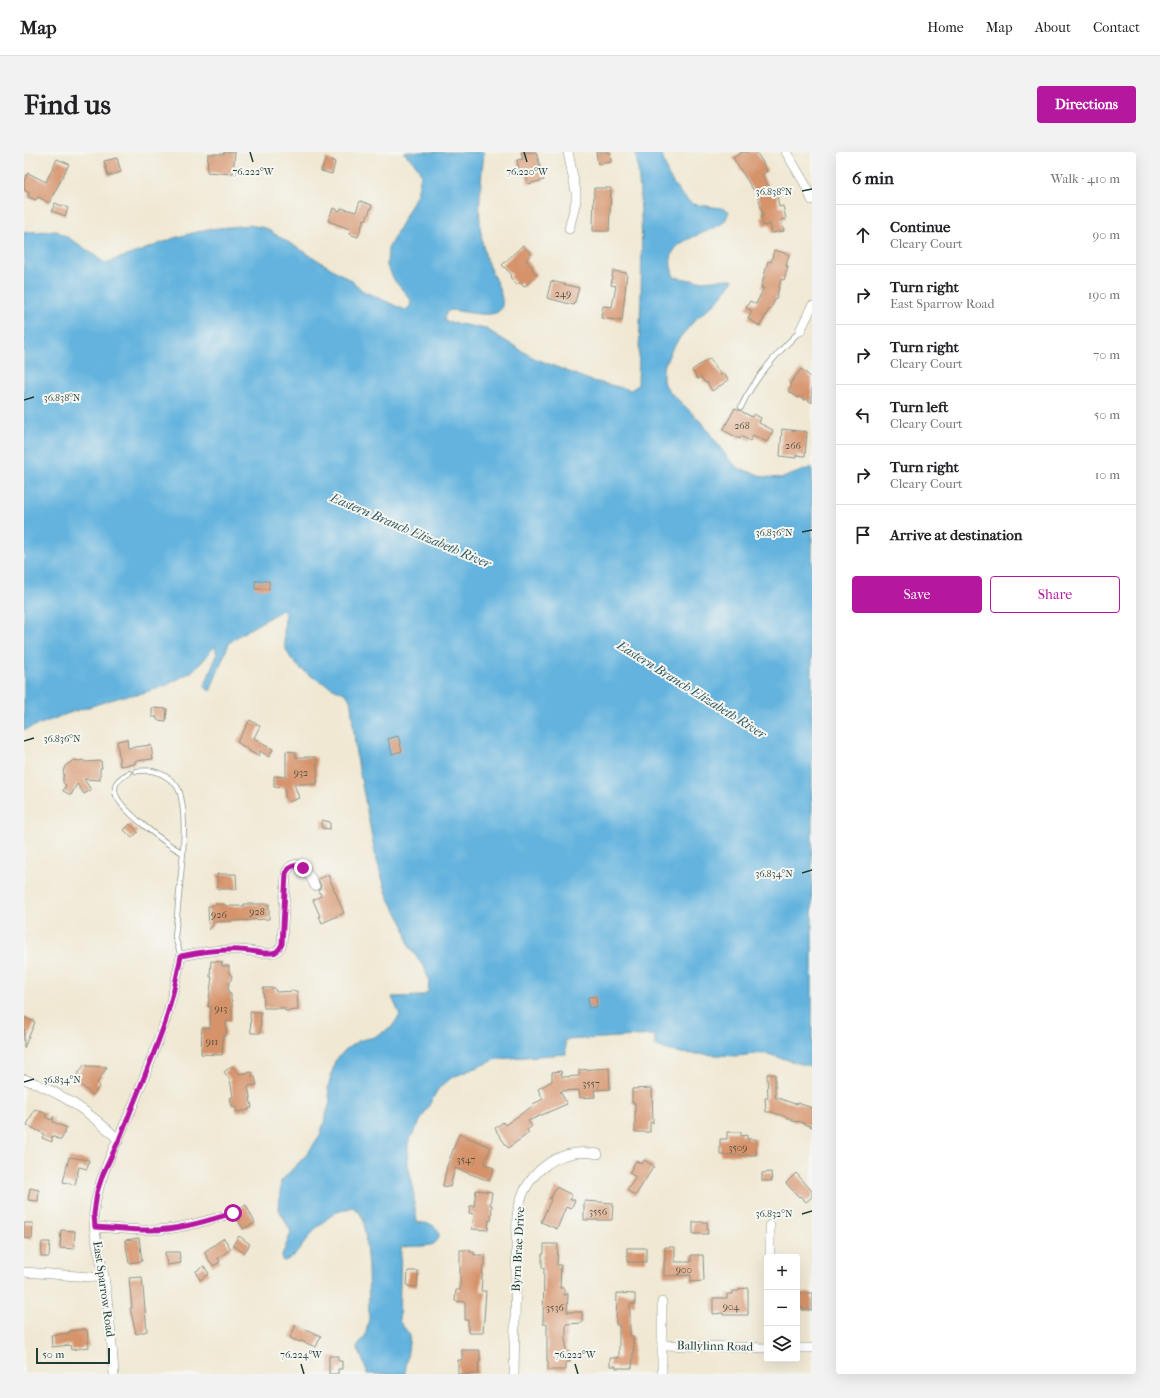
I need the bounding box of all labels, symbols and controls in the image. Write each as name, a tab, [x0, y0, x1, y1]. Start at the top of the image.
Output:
text: Map	[20, 17, 56, 39]
text: Home	[927, 19, 964, 36]
text: Map	[986, 19, 1013, 36]
text: About	[1035, 19, 1071, 36]
text: Contact	[1093, 19, 1140, 36]
button: Directions	[1037, 86, 1136, 123]
text: Find us	[24, 88, 111, 121]
text: 76.222°W	[232, 166, 275, 178]
text: 76.220°W	[506, 166, 549, 178]
text: 6 min	[852, 168, 894, 188]
text: Walk · 410 m	[1051, 171, 1120, 186]
text: 36.838°N	[756, 186, 793, 198]
text: Continue	[890, 218, 950, 236]
icon: ahead	[852, 224, 874, 246]
text: 90 m	[1092, 227, 1120, 242]
text: Cleary Court	[890, 236, 963, 251]
text: Turn right	[890, 278, 959, 296]
icon: right	[852, 284, 874, 306]
text: 190 m	[1088, 287, 1120, 302]
house number: 249	[555, 288, 571, 300]
text: East Sparrow Road	[890, 296, 995, 311]
text: Turn right	[890, 338, 959, 356]
icon: right	[852, 344, 874, 366]
text: 70 m	[1093, 347, 1120, 362]
text: Cleary Court	[890, 356, 963, 371]
text: 36.838°N	[44, 392, 81, 404]
text: Turn left	[890, 398, 948, 416]
icon: left	[852, 404, 874, 426]
text: 50 m	[1094, 407, 1120, 422]
text: Cleary Court	[890, 416, 963, 431]
house number: 268	[734, 420, 750, 432]
house number: 266	[785, 440, 802, 452]
text: Turn right	[890, 458, 959, 476]
icon: right	[852, 464, 874, 486]
text: 10 m	[1095, 467, 1120, 482]
text: Cleary Court	[890, 476, 963, 491]
water label: Eastern Branch Elizabeth River	[327, 489, 494, 572]
icon: arrive	[852, 524, 874, 546]
text: Arrive at destination	[890, 526, 1022, 544]
text: 36.836°N	[755, 527, 793, 539]
button: Save	[852, 576, 982, 613]
button: Share	[990, 576, 1120, 613]
water label: Eastern Branch Elizabeth River	[614, 637, 770, 742]
text: 36.836°N	[43, 733, 81, 745]
house number: 932	[294, 767, 308, 779]
route end	[294, 859, 312, 877]
text: 36.834°N	[755, 868, 793, 880]
house number: 928	[249, 906, 265, 918]
house number: 926	[211, 909, 227, 921]
house number: 913	[215, 1003, 227, 1015]
house number: 911	[206, 1036, 218, 1048]
text: 36.834°N	[43, 1074, 81, 1086]
house number: 3557	[582, 1078, 600, 1090]
house number: 3509	[728, 1142, 748, 1154]
house number: 3547	[457, 1154, 476, 1166]
route start	[224, 1204, 242, 1222]
street label: Byrn Brae Drive	[509, 1206, 527, 1292]
house number: 3556	[589, 1206, 608, 1218]
text: 36.832°N	[756, 1208, 793, 1220]
street label: East Sparrow Road	[90, 1240, 118, 1338]
map controls	[764, 1254, 800, 1362]
button: +	[764, 1254, 800, 1290]
house number: 900	[676, 1264, 692, 1276]
button: −	[764, 1290, 800, 1326]
house number: 904	[723, 1301, 740, 1313]
house number: 3536	[546, 1302, 565, 1314]
button: layers	[764, 1326, 800, 1362]
street label: Ballylinn Road	[677, 1338, 754, 1354]
scale bar	[36, 1346, 110, 1365]
text: 50 m	[42, 1348, 64, 1361]
text: 76.224°W	[280, 1349, 323, 1361]
text: 76.222°W	[554, 1349, 597, 1361]

